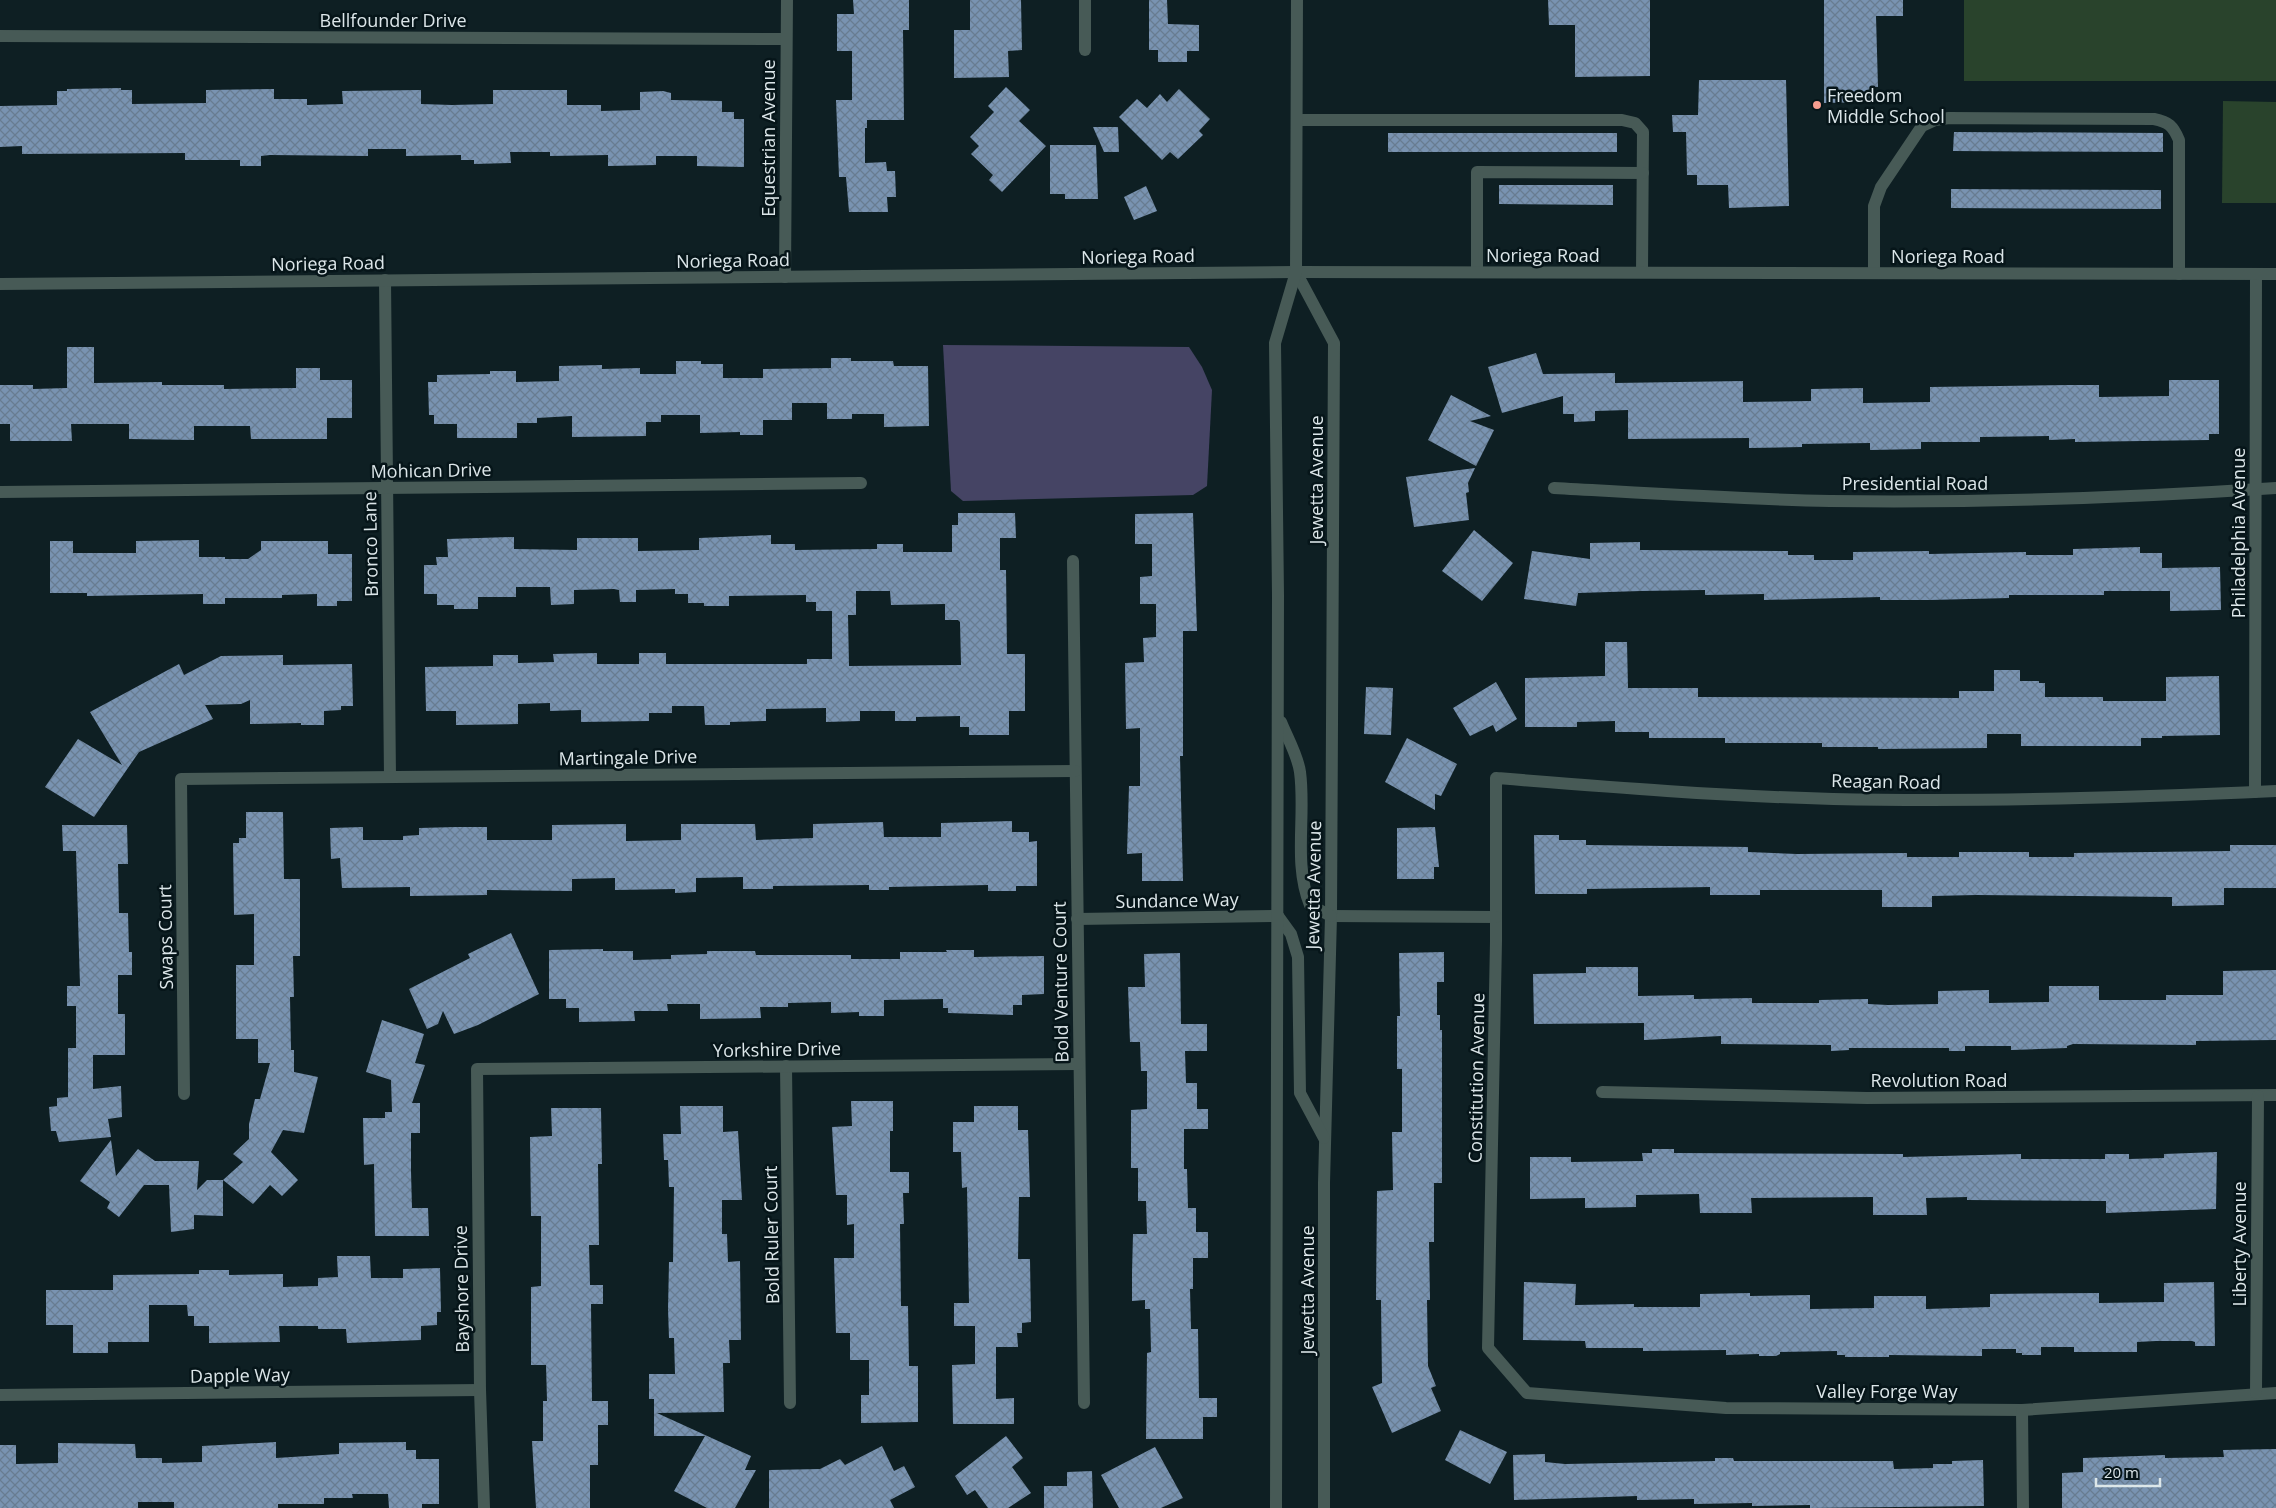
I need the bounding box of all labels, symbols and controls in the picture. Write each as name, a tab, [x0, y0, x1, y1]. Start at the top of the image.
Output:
street label: Bellfounder Drive	[320, 8, 467, 32]
street label: Equestrian Avenue	[756, 59, 780, 217]
place label: Freedom Middle School	[1827, 83, 1945, 128]
marker: Freedom Middle School	[1811, 99, 1823, 111]
street label: Noriega Road	[1081, 243, 1195, 269]
street label: Noriega Road	[1486, 243, 1600, 267]
street label: Noriega Road	[1891, 244, 2005, 268]
street label: Noriega Road	[676, 247, 790, 273]
street label: Noriega Road	[271, 250, 385, 276]
street label: Jewetta Avenue	[1304, 415, 1328, 547]
street label: Philadelphia Avenue	[2226, 448, 2250, 618]
street label: Mohican Drive	[370, 457, 492, 483]
street label: Presidential Road	[1842, 471, 1988, 495]
street label: Bronco Lane	[357, 491, 383, 597]
street label: Martingale Drive	[558, 744, 698, 770]
street label: Reagan Road	[1831, 768, 1941, 794]
street label: Jewetta Avenue	[1300, 820, 1326, 952]
street label: Swaps Court	[152, 884, 178, 990]
street label: Sundance Way	[1115, 887, 1240, 913]
street label: Bold Venture Court	[1047, 901, 1073, 1063]
street label: Constitution Avenue	[1463, 993, 1489, 1163]
street label: Yorkshire Drive	[713, 1036, 841, 1062]
street label: Revolution Road	[1870, 1068, 2008, 1092]
street label: Bold Ruler Court	[758, 1166, 784, 1304]
street label: Liberty Avenue	[2227, 1181, 2251, 1307]
street label: Bayshore Drive	[448, 1225, 474, 1353]
street label: Jewetta Avenue	[1295, 1225, 1319, 1357]
street label: Dapple Way	[190, 1362, 291, 1388]
street label: Valley Forge Way	[1816, 1379, 1959, 1403]
scale bar	[2096, 1456, 2160, 1488]
text: 20 m	[2104, 1462, 2139, 1482]

